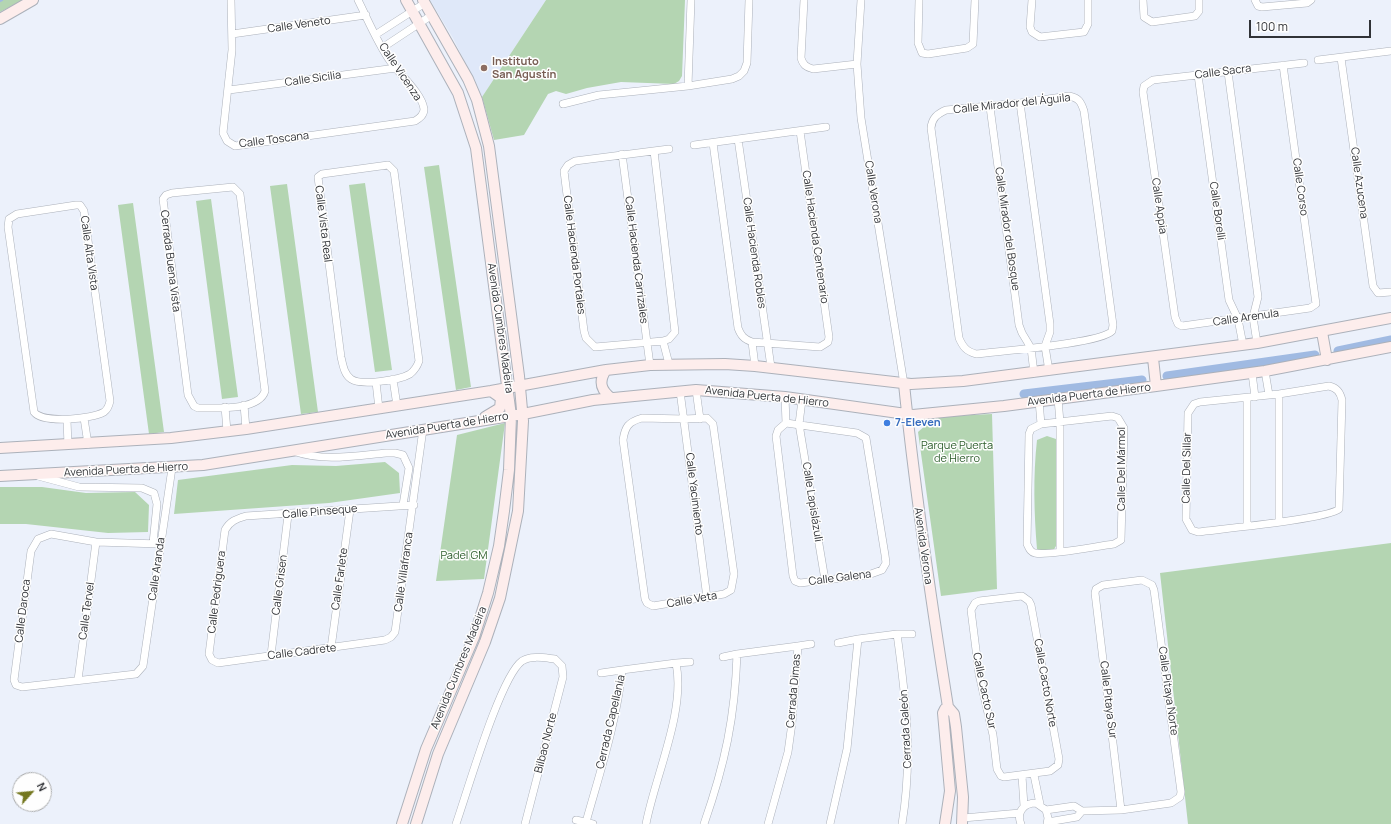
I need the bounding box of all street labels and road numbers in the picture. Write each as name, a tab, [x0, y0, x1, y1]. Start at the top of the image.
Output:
street label: Calle Veneto	[267, 14, 331, 36]
street label: Calle Vicenza	[376, 41, 424, 103]
street label: Calle Sacra	[1194, 62, 1252, 82]
street label: Calle Sicilia	[284, 69, 342, 89]
street label: Calle Mirador del Águila	[953, 91, 1071, 117]
street label: Calle Toscana	[238, 129, 310, 151]
street label: Calle Azucena	[1347, 146, 1371, 220]
street label: Calle Corso	[1289, 157, 1311, 217]
street label: Calle Verona	[862, 160, 884, 224]
street label: Calle Mirador del Bosque	[992, 166, 1022, 292]
street label: Calle Hacienda Centenario	[799, 170, 831, 304]
street label: Calle Appia	[1149, 177, 1169, 235]
street label: Calle Borelli	[1206, 181, 1228, 241]
street label: Calle Vista Real	[312, 185, 334, 263]
street label: Calle Hacienda Portales	[560, 195, 588, 315]
street label: Calle Hacienda Carrizales	[622, 196, 650, 324]
street label: Calle Hacienda Robles	[740, 197, 768, 309]
street label: Cerrada Buena Vista	[157, 209, 183, 313]
street label: Calle Alta Vista	[77, 215, 101, 291]
street label: Avenida Cumbres Madeira	[484, 262, 516, 394]
street label: Calle Arenula	[1212, 307, 1280, 329]
street label: Avenida Puerta de Hierro	[1026, 381, 1152, 409]
street label: Avenida Puerta de Hierro	[704, 384, 830, 410]
street label: Avenida Puerta de Hierro	[385, 410, 509, 442]
street label: Calle Del Mármol	[1115, 427, 1129, 511]
street label: Calle Del Sillar	[1180, 432, 1194, 504]
street label: Calle Yacimiento	[682, 452, 706, 536]
street label: Avenida Puerta de Hierro	[64, 460, 188, 480]
street label: Calle Lapislázuli	[799, 461, 825, 543]
street label: Calle Pinseque	[282, 502, 358, 522]
street label: Avenida Verona	[911, 507, 935, 585]
street label: Calle Villafranca	[392, 531, 416, 613]
street label: Calle Aranda	[146, 537, 168, 601]
street label: Calle Farlete	[329, 547, 351, 611]
street label: Calle Pedriguera	[205, 550, 229, 634]
street label: Calle Grisen	[270, 554, 290, 616]
street label: Calle Galena	[808, 568, 872, 588]
street label: Calle Daroca	[13, 579, 33, 643]
street label: Calle Tervel	[76, 581, 98, 641]
street label: Calle Veta	[666, 589, 718, 611]
street label: Avenida Cumbres Madeira	[428, 605, 490, 731]
street label: Calle Cacto Norte	[1031, 638, 1059, 728]
street label: Calle Cadrete	[267, 641, 337, 663]
street label: Calle Pitaya Norte	[1155, 646, 1181, 736]
street label: Calle Cacto Sur	[969, 651, 999, 731]
street label: Cerrada Dimas	[784, 654, 804, 728]
street label: Calle Pitaya Sur	[1097, 660, 1119, 740]
street label: Cerrada Capellania	[594, 674, 628, 770]
street label: Cerrada Galeón	[897, 689, 915, 769]
street label: Bilbao Norte	[532, 711, 560, 775]

